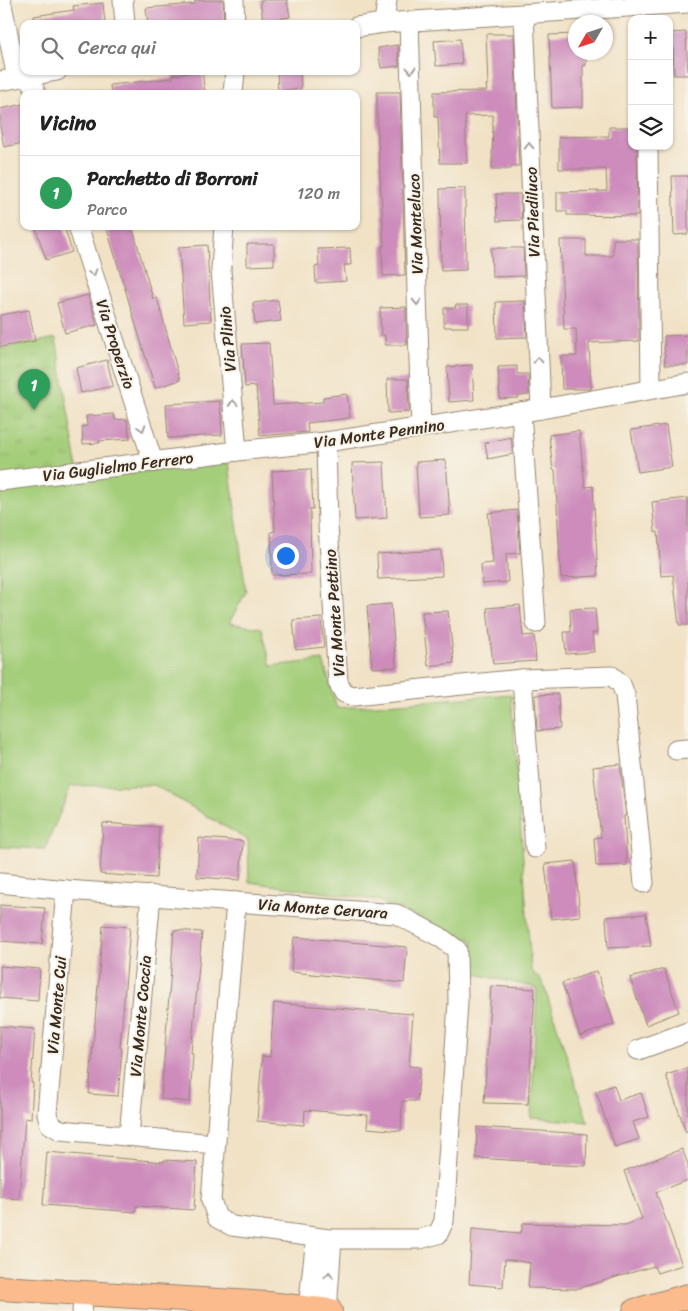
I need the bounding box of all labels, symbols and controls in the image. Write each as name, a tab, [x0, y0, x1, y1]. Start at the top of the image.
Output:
north arrow	[568, 15, 613, 60]
map controls	[628, 15, 673, 150]
button: +	[628, 15, 673, 60]
search box	[20, 20, 360, 75]
text: Cerca qui	[78, 31, 156, 64]
icon: search	[38, 34, 66, 62]
button: −	[628, 60, 673, 105]
one-way arrow	[405, 66, 416, 74]
text: Vicino	[40, 104, 96, 142]
button: layers	[628, 105, 673, 150]
one-way arrow	[524, 141, 535, 149]
text: Parchetto di Borroni	[87, 162, 257, 195]
street label: Via Piediluco	[516, 166, 549, 258]
street label: Via Monteluco	[399, 173, 432, 275]
text: 1	[53, 179, 59, 208]
text: 120 m	[297, 179, 340, 208]
text: Parco	[87, 195, 127, 224]
one-way arrow	[87, 268, 97, 276]
street label: Via Properzio	[87, 295, 144, 393]
one-way arrow	[412, 299, 423, 307]
street label: Via Plinio	[210, 305, 245, 373]
one-way arrow	[533, 356, 544, 364]
pin: 1	[18, 369, 50, 410]
one-way arrow	[227, 398, 238, 406]
street label: Via Monte Pennino	[312, 410, 446, 457]
one-way arrow	[136, 423, 146, 431]
street label: Via Guglielmo Ferrero	[41, 443, 195, 490]
your location	[273, 543, 299, 569]
street label: Via Monte Pettino	[316, 548, 353, 678]
street label: Via Monte Cervara	[257, 889, 389, 928]
street label: Via Monte Cui	[38, 954, 75, 1055]
street label: Via Monte Coccia	[121, 954, 160, 1078]
one-way arrow	[324, 1271, 335, 1279]

